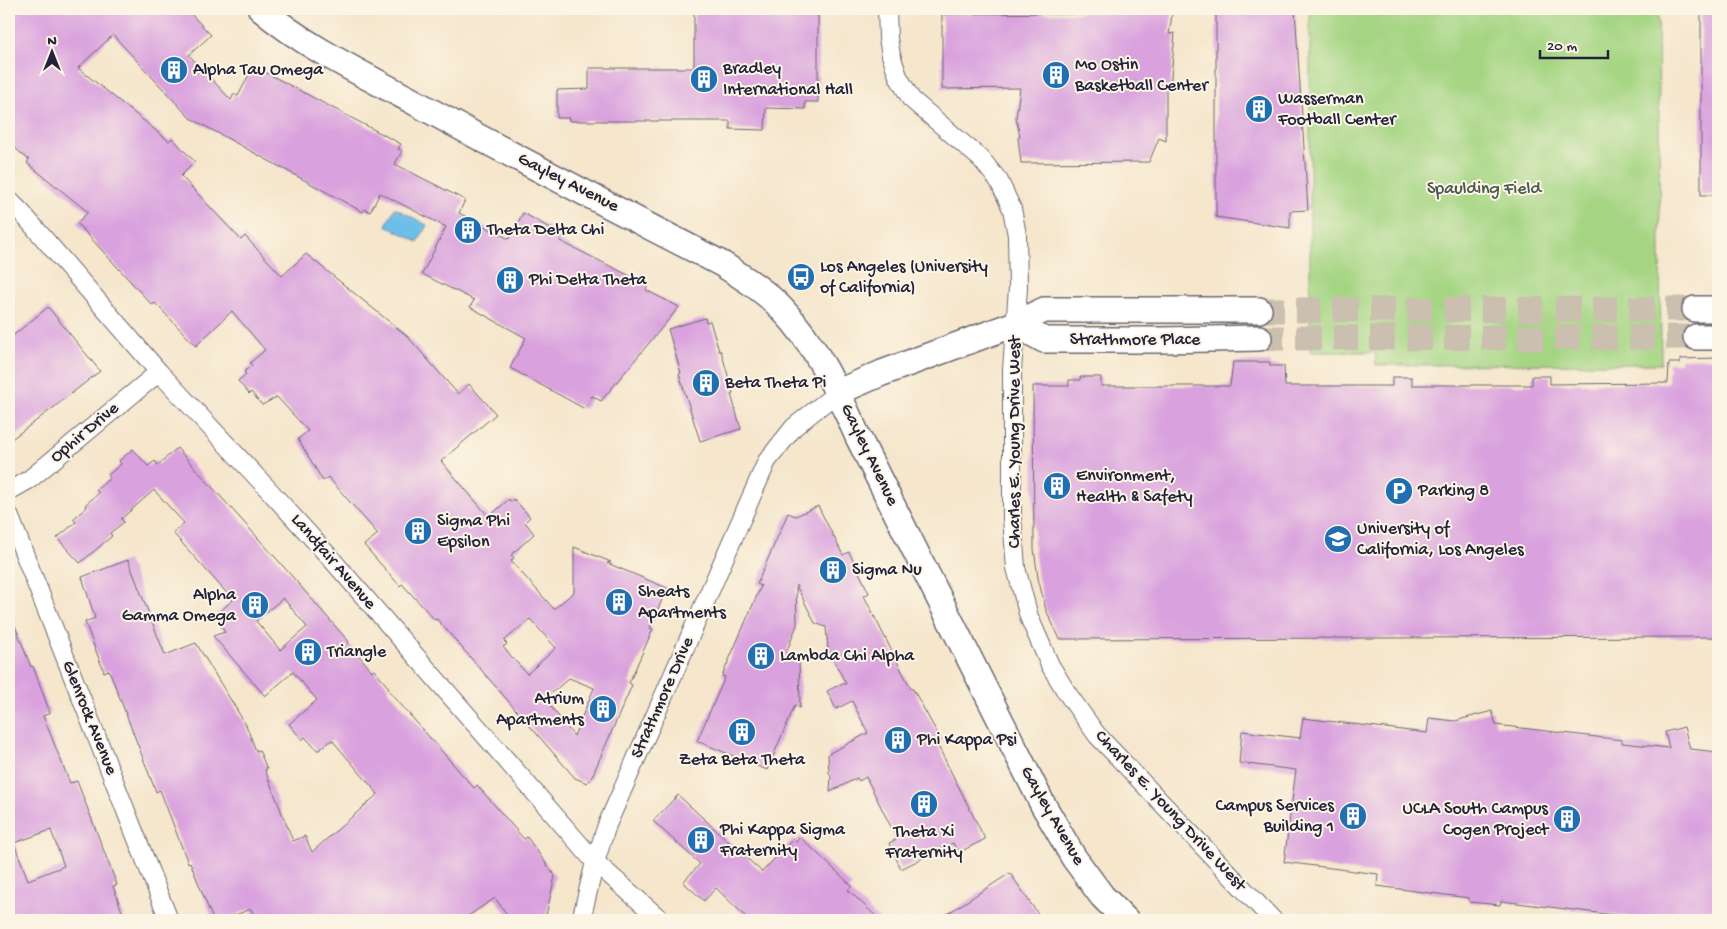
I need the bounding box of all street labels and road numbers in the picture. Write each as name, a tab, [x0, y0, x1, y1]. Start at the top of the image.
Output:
street label: Gayley Avenue	[514, 149, 623, 218]
street label: Strathmore Place	[1070, 330, 1201, 351]
street label: Charles E. Young Drive West	[1005, 334, 1026, 548]
street label: Ophir Drive	[46, 398, 124, 468]
street label: Gayley Avenue	[835, 401, 903, 510]
street label: Landfair Avenue	[286, 510, 381, 615]
street label: Strathmore Drive	[627, 634, 699, 762]
street label: Glenrock Avenue	[57, 658, 122, 779]
street label: Charles E. Young Drive West	[1090, 726, 1251, 897]
street label: Gayley Avenue	[1015, 763, 1089, 870]

